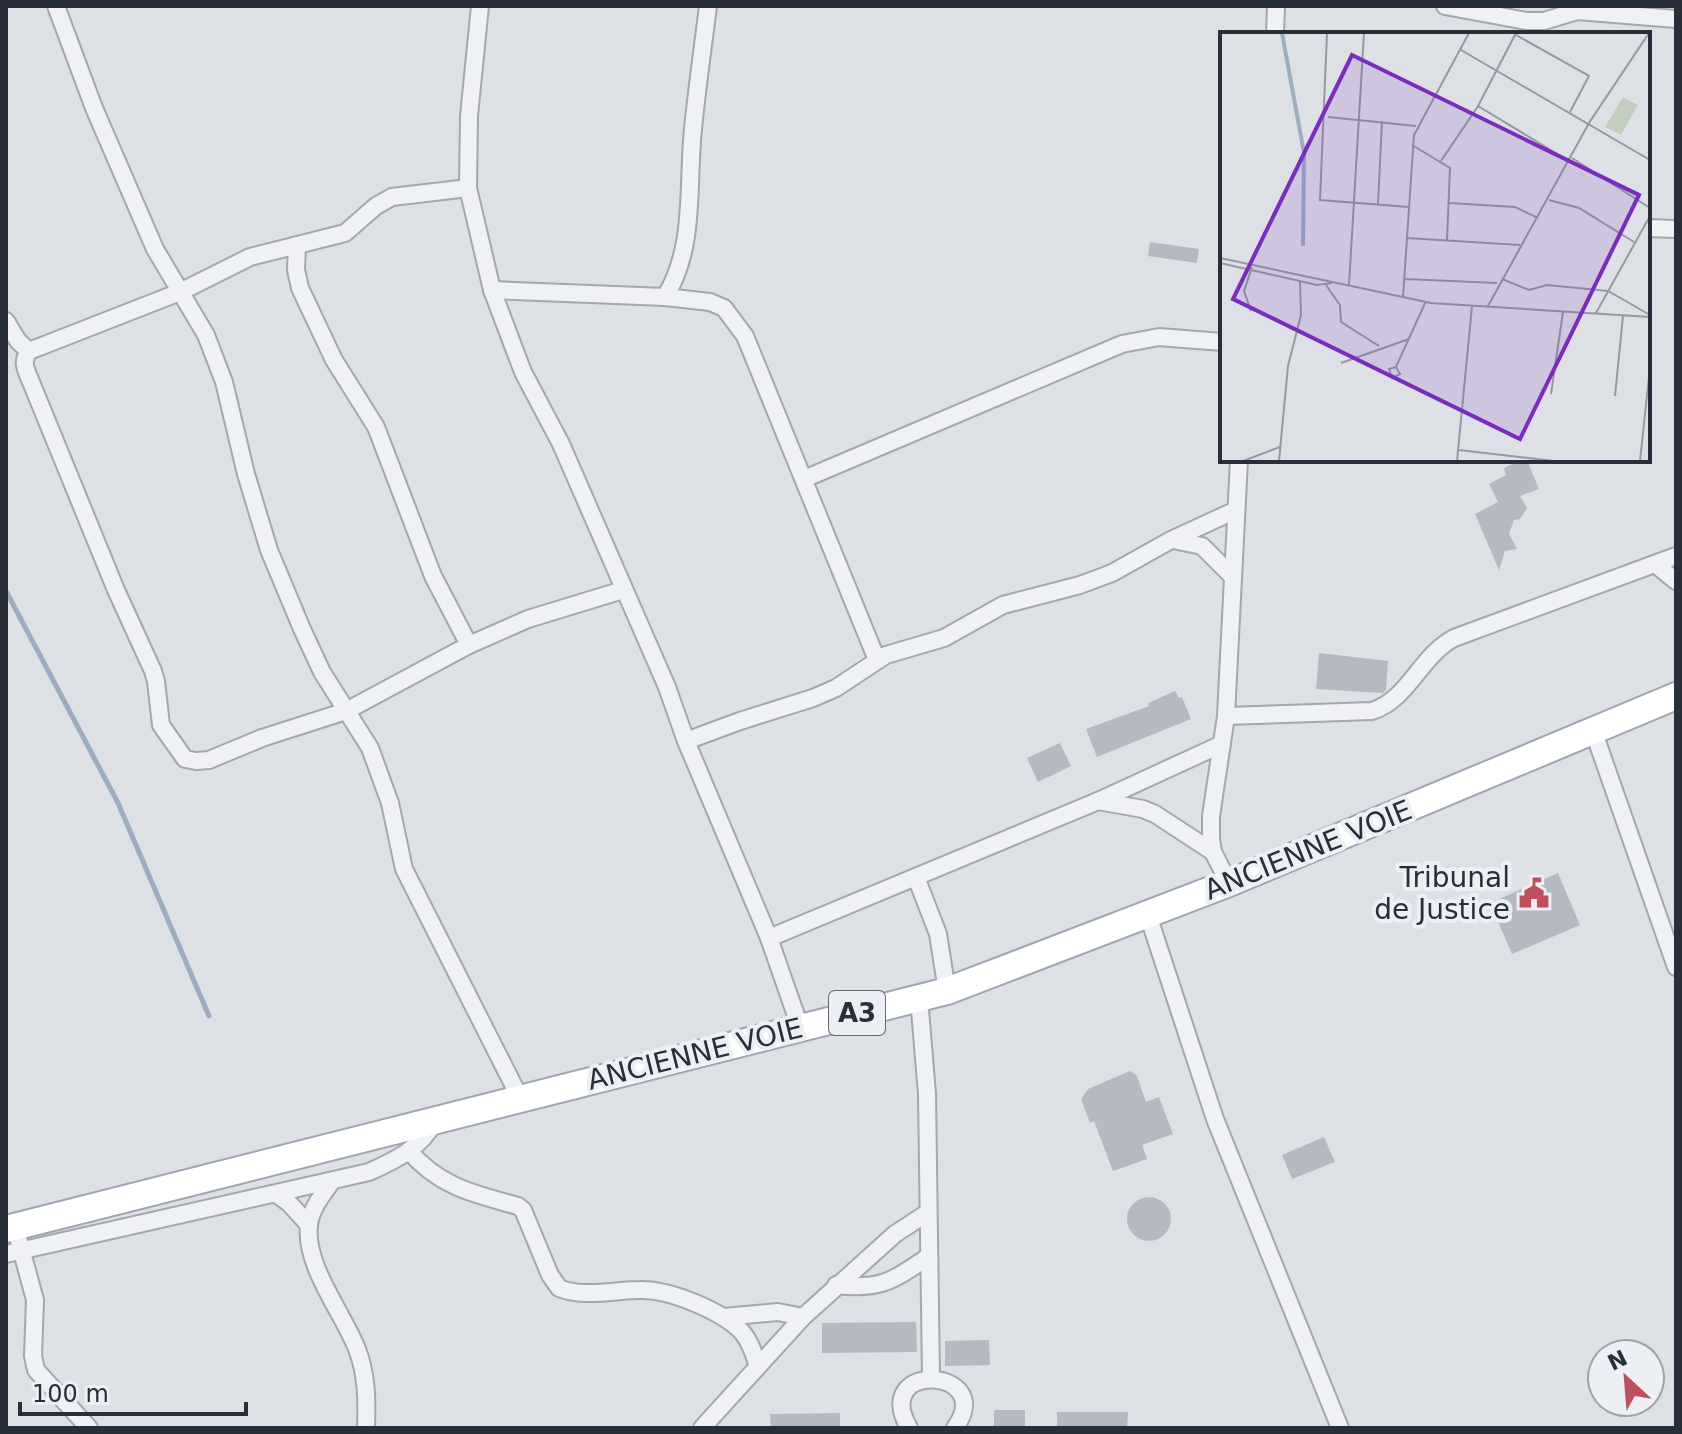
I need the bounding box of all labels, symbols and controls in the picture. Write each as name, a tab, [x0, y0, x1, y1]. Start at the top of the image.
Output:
inset map	[1220, 32, 1650, 462]
street label: ANCIENNE VOIE	[1199, 793, 1417, 907]
place label: Tribunal de Justice	[1374, 861, 1510, 926]
public building icon: Tribunal de Justice	[1517, 876, 1551, 910]
road number: A3	[829, 991, 885, 1035]
street label: ANCIENNE VOIE	[584, 1011, 806, 1097]
north arrow	[1586, 1338, 1666, 1418]
text: N	[1604, 1345, 1631, 1376]
scale bar	[20, 1366, 246, 1416]
text: 100 m	[32, 1380, 109, 1408]

